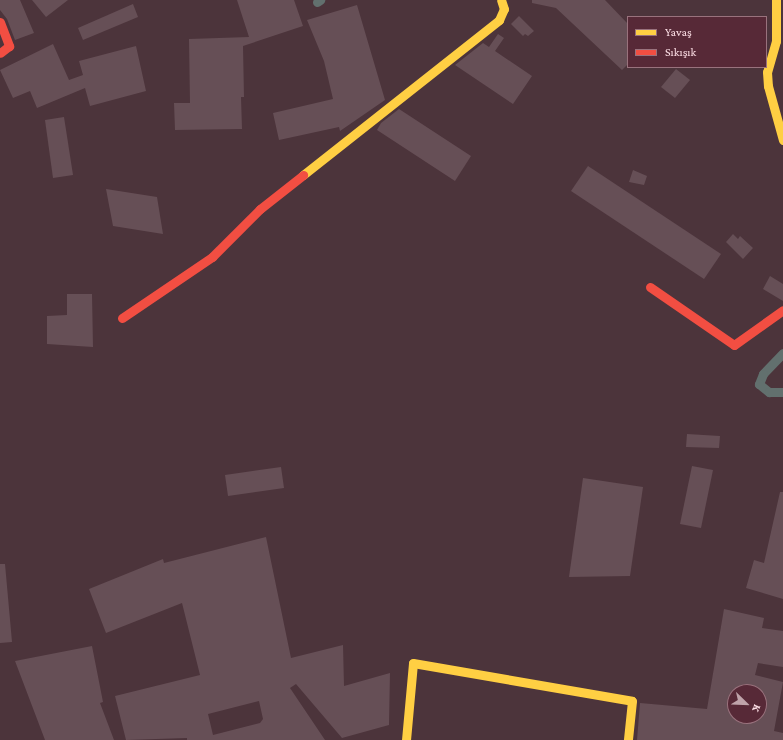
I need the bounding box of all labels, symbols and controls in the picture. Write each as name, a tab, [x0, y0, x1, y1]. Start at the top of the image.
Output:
legend	[627, 16, 767, 68]
text: Yavaş	[665, 25, 692, 39]
text: Sıkışık	[665, 45, 696, 59]
north arrow	[727, 684, 767, 724]
text: K	[750, 703, 764, 714]

